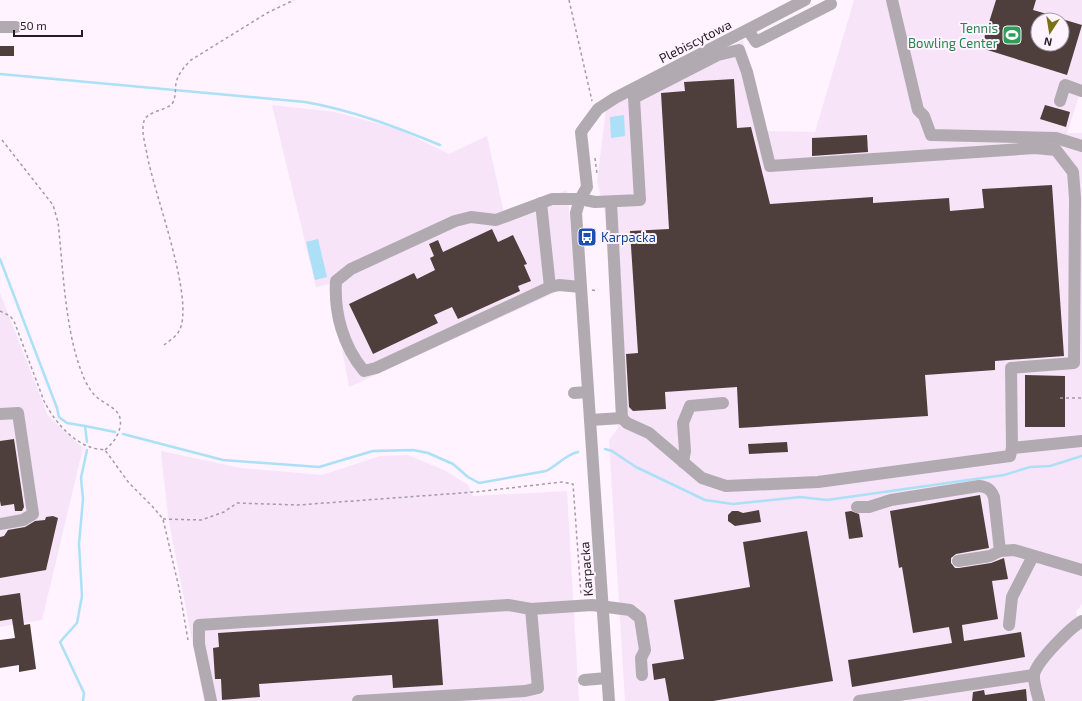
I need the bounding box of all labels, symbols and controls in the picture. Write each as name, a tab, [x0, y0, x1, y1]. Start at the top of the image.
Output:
scale bar	[14, 12, 82, 38]
north arrow	[1030, 12, 1070, 52]
street label: Plebiscytowa	[656, 16, 734, 66]
text: 50 m	[20, 18, 47, 32]
place label: Tennis Bowling Center	[908, 20, 998, 51]
sports icon: Tennis Bowling Center	[1001, 24, 1023, 46]
text: N	[1043, 35, 1053, 49]
bus stop icon: Karpacka	[576, 226, 598, 248]
place label: Karpacka	[601, 229, 656, 245]
street label: Karpacka	[576, 541, 596, 597]

